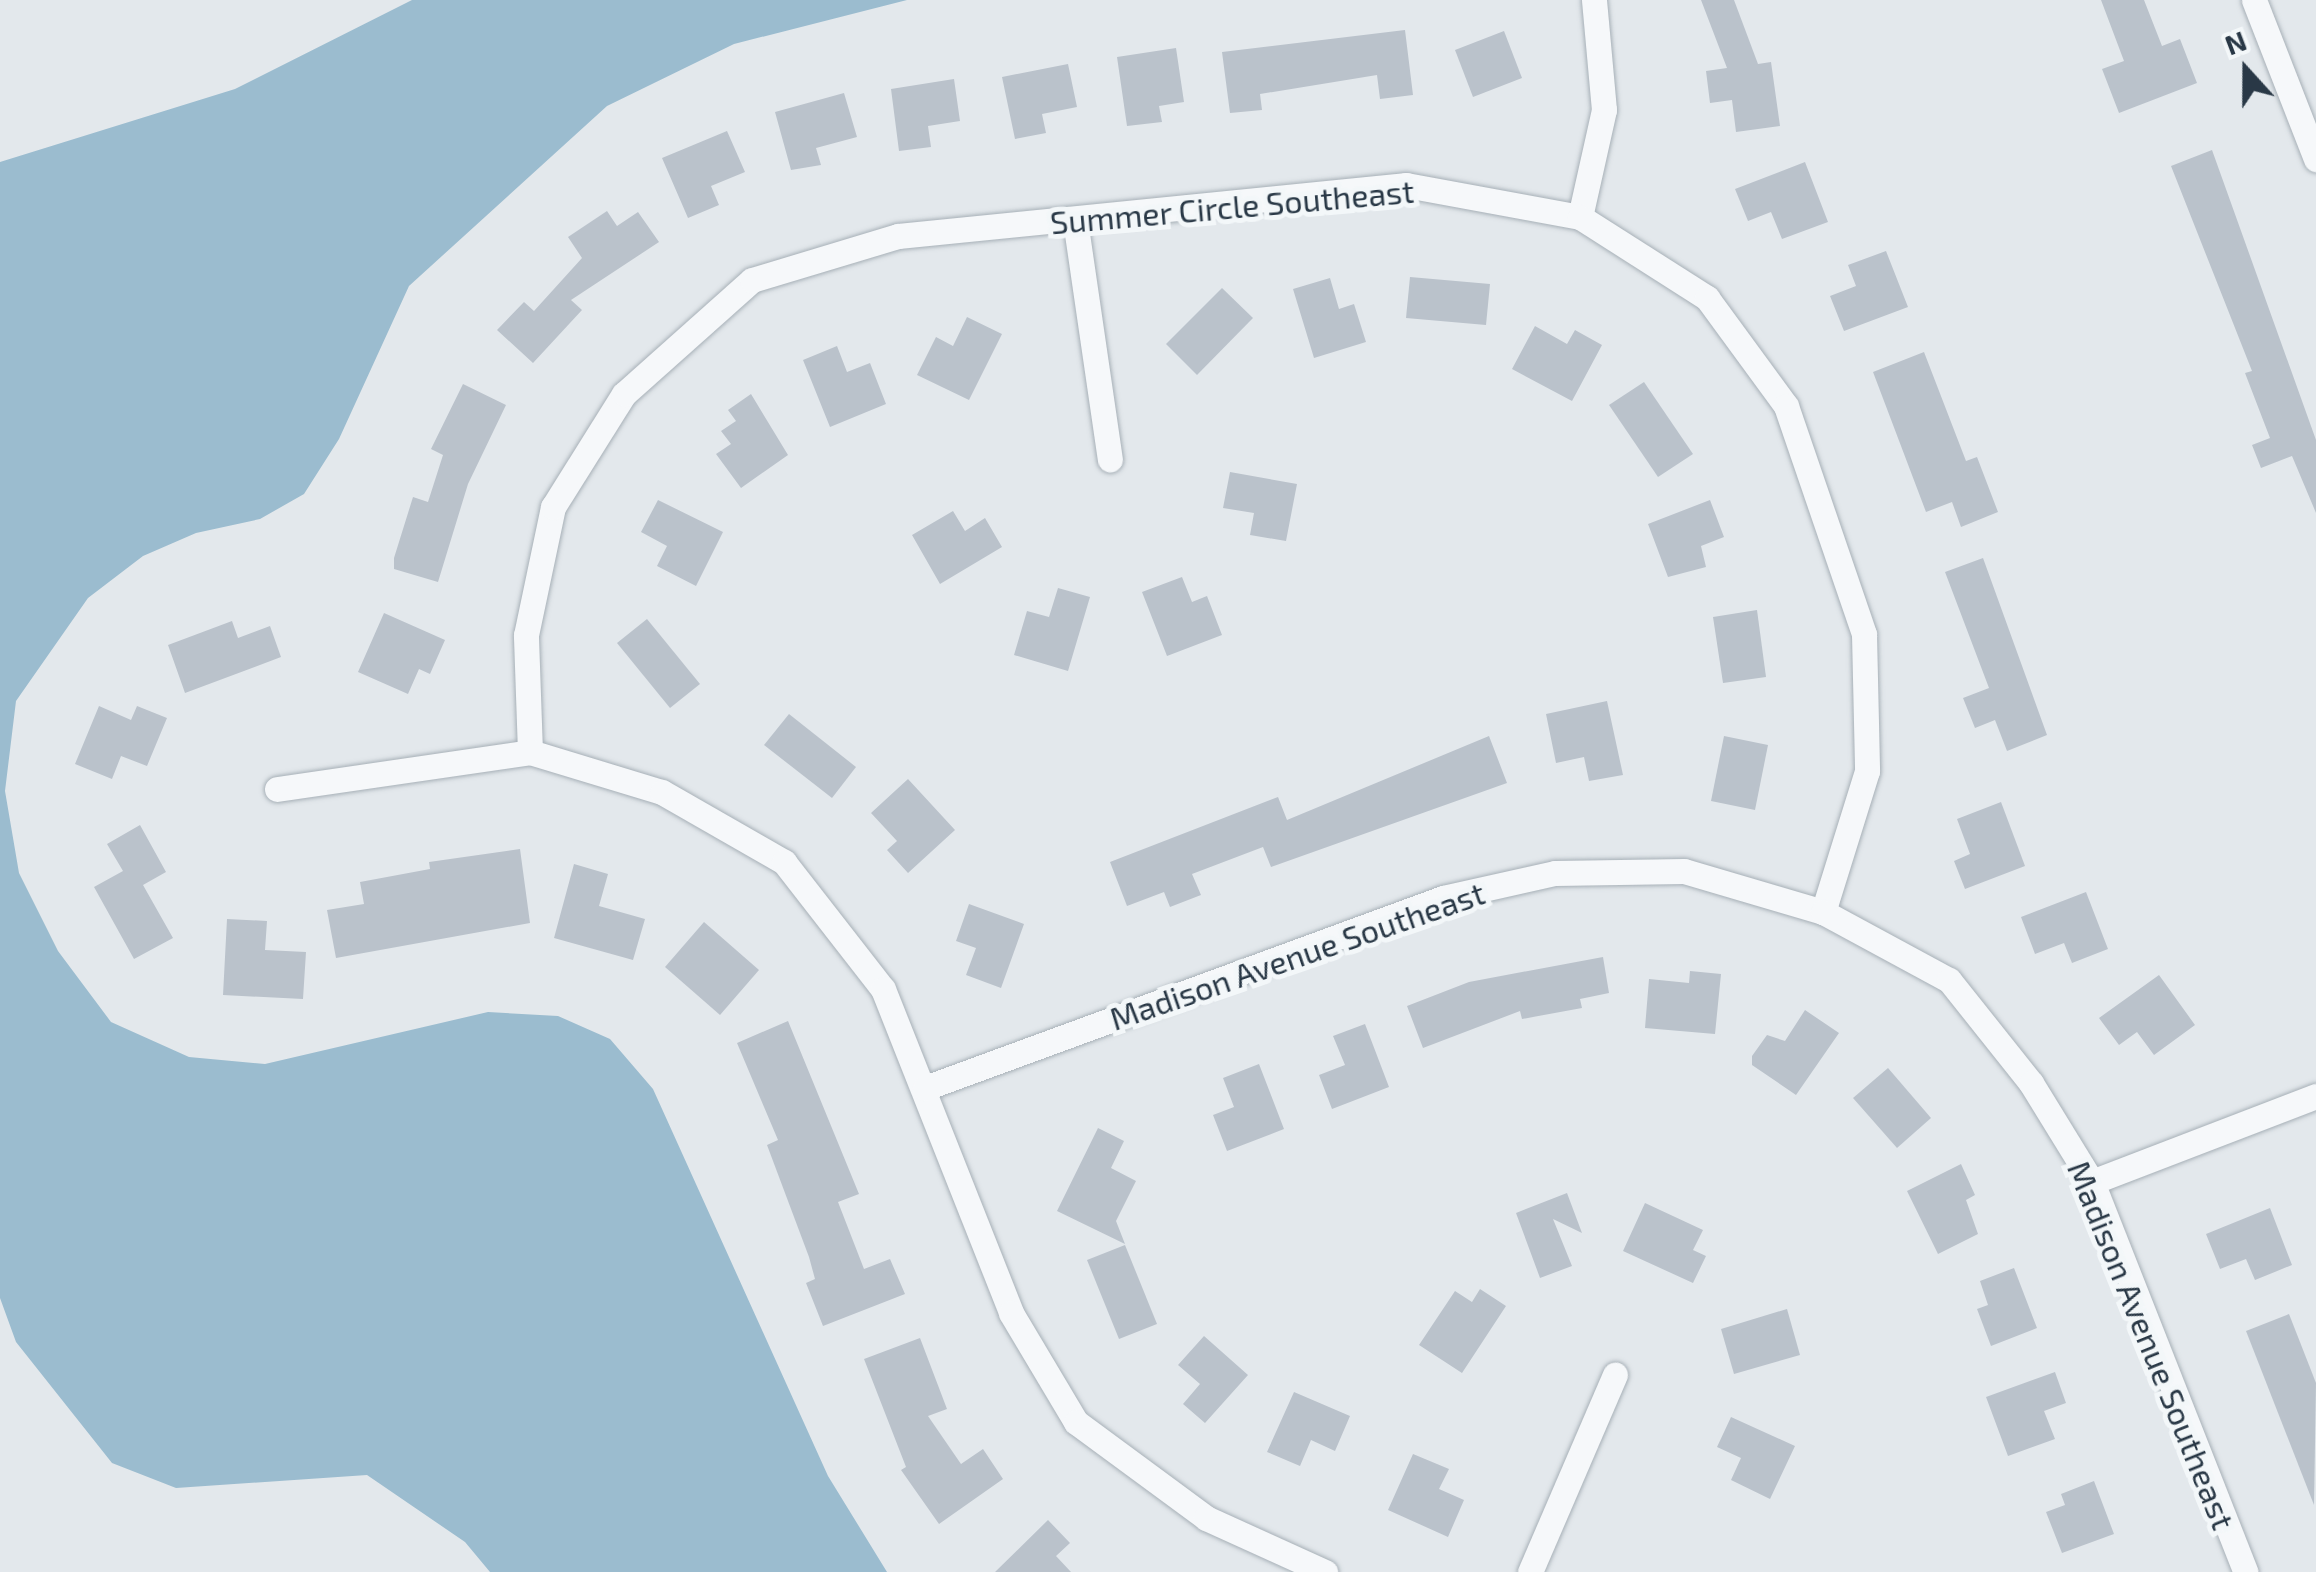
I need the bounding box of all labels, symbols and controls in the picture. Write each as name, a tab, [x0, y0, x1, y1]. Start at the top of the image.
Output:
north arrow	[2196, 20, 2296, 120]
text: N	[2220, 22, 2251, 61]
street label: Summer Circle Southeast	[1048, 171, 1416, 241]
street label: Madison Avenue Southeast	[1104, 873, 1490, 1037]
street label: Madison Avenue Southeast	[2060, 1155, 2244, 1535]

